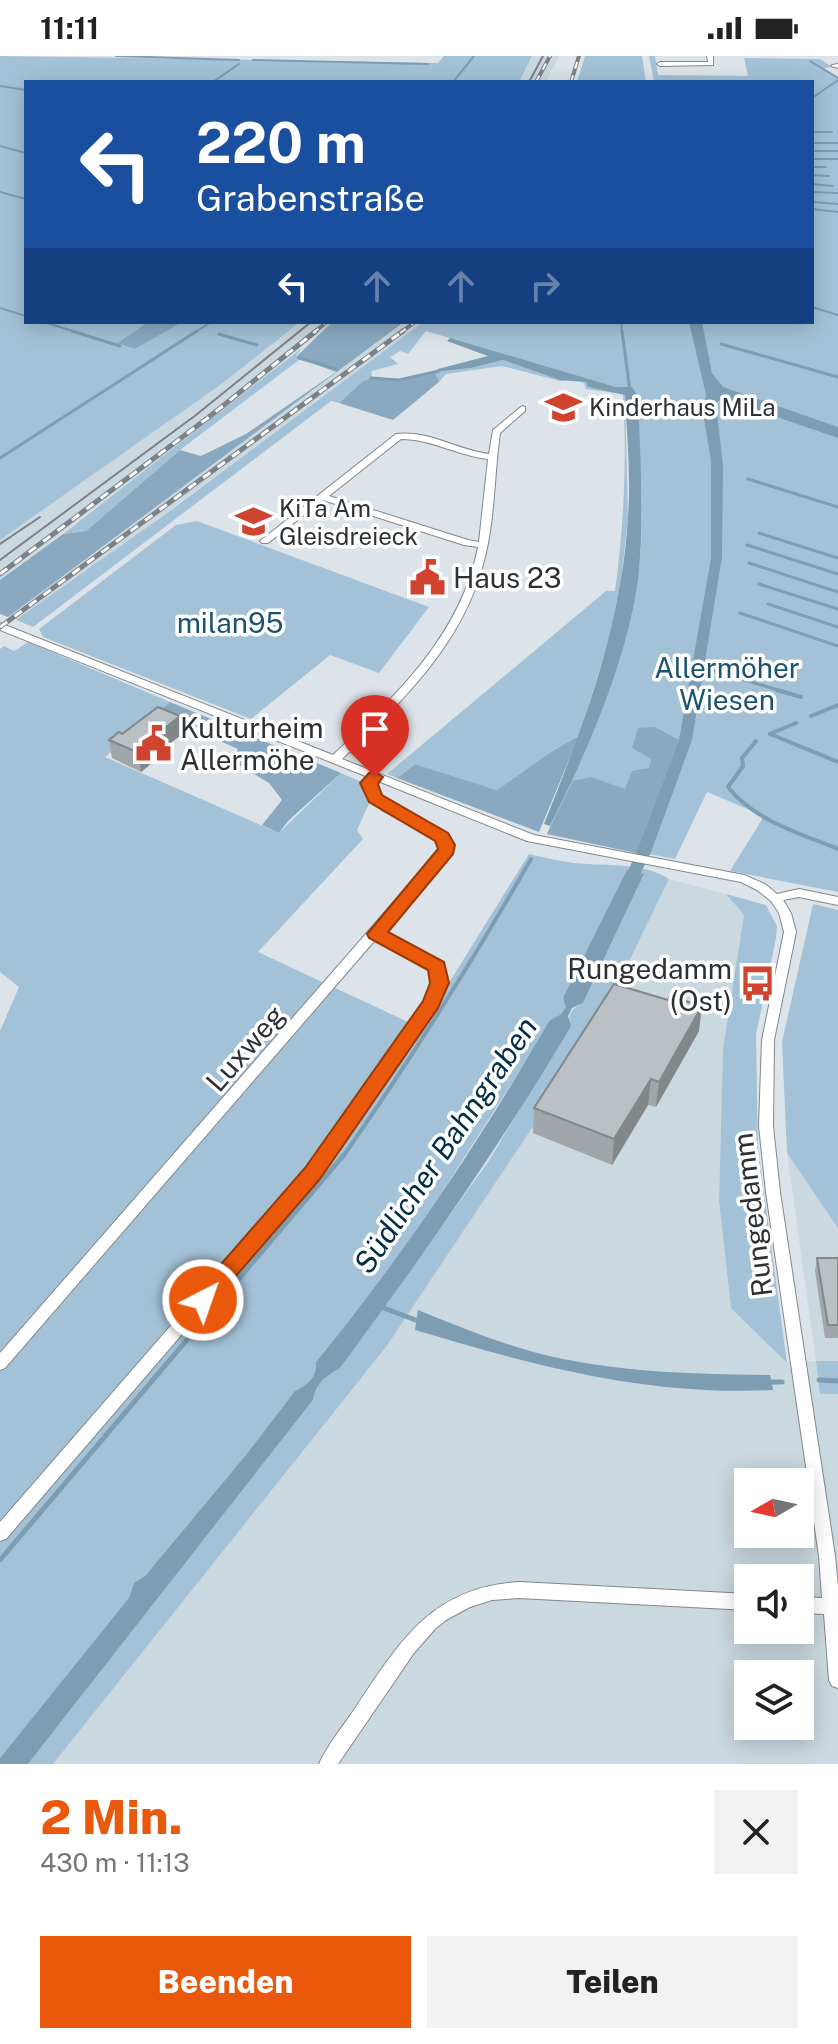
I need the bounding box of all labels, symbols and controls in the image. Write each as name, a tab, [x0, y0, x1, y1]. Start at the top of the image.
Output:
text: 11:11	[40, 10, 99, 46]
text: 220 m	[196, 110, 366, 176]
icon: left	[64, 112, 168, 216]
text: Grabenstraße	[196, 177, 425, 219]
icon: left	[271, 264, 315, 308]
icon: ahead	[355, 264, 399, 308]
icon: ahead	[439, 264, 483, 308]
icon: right	[523, 264, 567, 308]
school or university icon: Kinderhaus MiLa	[544, 388, 582, 426]
place label: Kinderhaus MiLa	[589, 393, 775, 421]
place label: KiTa Am Gleisdreieck	[279, 494, 418, 550]
school or university icon: KiTa Am Gleisdreieck	[234, 503, 272, 541]
public building icon: Haus 23	[408, 558, 446, 596]
place label: Haus 23	[453, 561, 561, 594]
park label: milan95	[177, 606, 283, 639]
park label: Allermöher Wiesen	[654, 651, 800, 716]
pin	[341, 695, 409, 777]
icon: arrive	[353, 707, 397, 751]
place label: Kulturheim Allermöhe	[180, 711, 324, 776]
public building icon: Kulturheim Allermöhe	[135, 724, 173, 762]
place label: Rungedamm (Ost)	[567, 952, 732, 1017]
bus stop icon: Rungedamm (Ost)	[739, 965, 777, 1003]
street label: Luxweg	[199, 998, 291, 1098]
water label: Südlicher Bahngraben	[346, 1010, 544, 1280]
street label: Rungedamm	[726, 1131, 778, 1299]
position arrow	[161, 1258, 245, 1342]
north arrow	[734, 1468, 814, 1548]
map controls	[734, 1468, 814, 1740]
button: sound	[734, 1564, 814, 1644]
button: layers	[734, 1660, 814, 1740]
text: 2 Min.	[40, 1788, 183, 1845]
button: close	[714, 1790, 798, 1874]
text: 430 m · 11:13	[40, 1847, 190, 1878]
button: Beenden	[40, 1936, 411, 2028]
button: Teilen	[427, 1936, 798, 2028]

